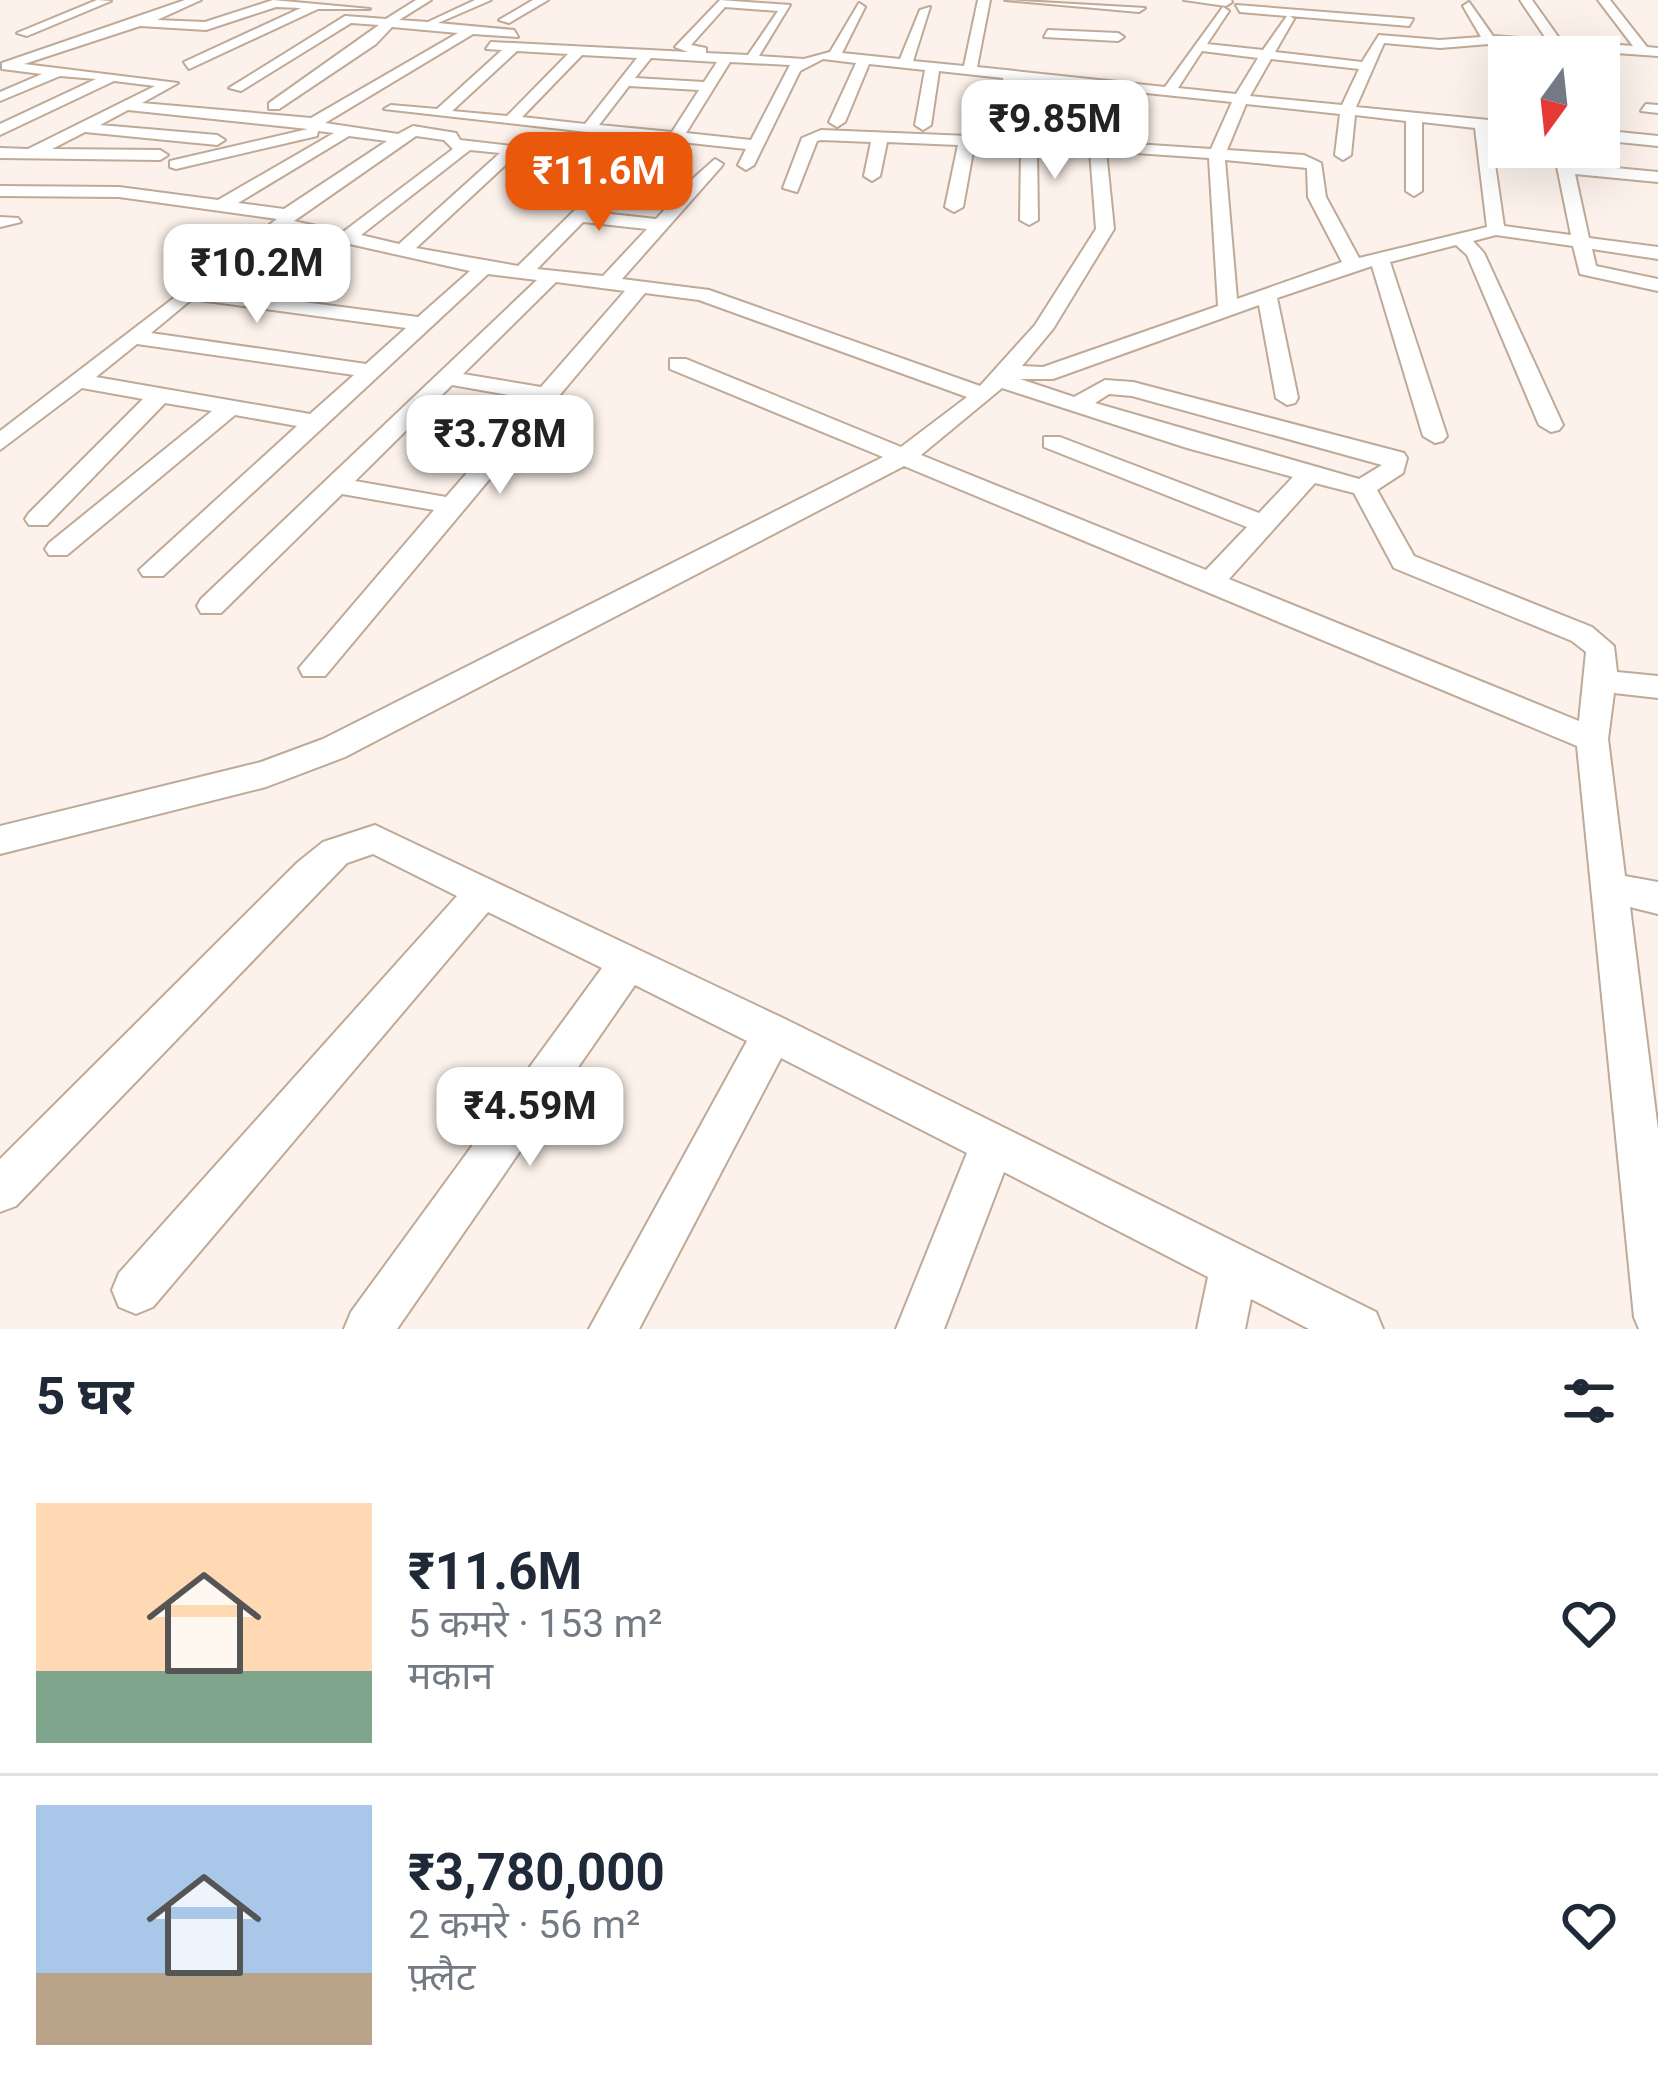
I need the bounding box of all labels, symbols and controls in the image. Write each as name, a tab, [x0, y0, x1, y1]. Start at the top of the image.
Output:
north arrow	[1488, 36, 1620, 168]
map controls	[1488, 36, 1620, 168]
pin: ₹9.85M	[957, 80, 1153, 182]
text: ₹9.85M	[988, 96, 1122, 142]
pin: ₹11.6M	[501, 132, 697, 234]
text: ₹11.6M	[532, 148, 666, 194]
pin: ₹10.2M	[159, 224, 355, 326]
text: ₹10.2M	[190, 240, 324, 286]
pin: ₹3.78M	[402, 395, 598, 497]
text: ₹3.78M	[433, 411, 567, 457]
pin: ₹4.59M	[432, 1067, 628, 1169]
text: ₹4.59M	[463, 1083, 597, 1129]
text: 5 घर	[36, 1367, 133, 1426]
icon: filters	[1556, 1368, 1622, 1434]
text: ₹11.6M	[408, 1542, 582, 1601]
icon: home	[132, 1551, 276, 1695]
icon: heart	[1556, 1590, 1622, 1656]
text: 5 कमरे · 153 m²	[408, 1601, 662, 1647]
text: मकान	[408, 1653, 493, 1699]
text: ₹3,780,000	[408, 1843, 665, 1902]
icon: home	[132, 1853, 276, 1997]
icon: heart	[1556, 1892, 1622, 1958]
text: 2 कमरे · 56 m²	[408, 1902, 640, 1948]
text: फ़्लैट	[408, 1954, 475, 2000]

